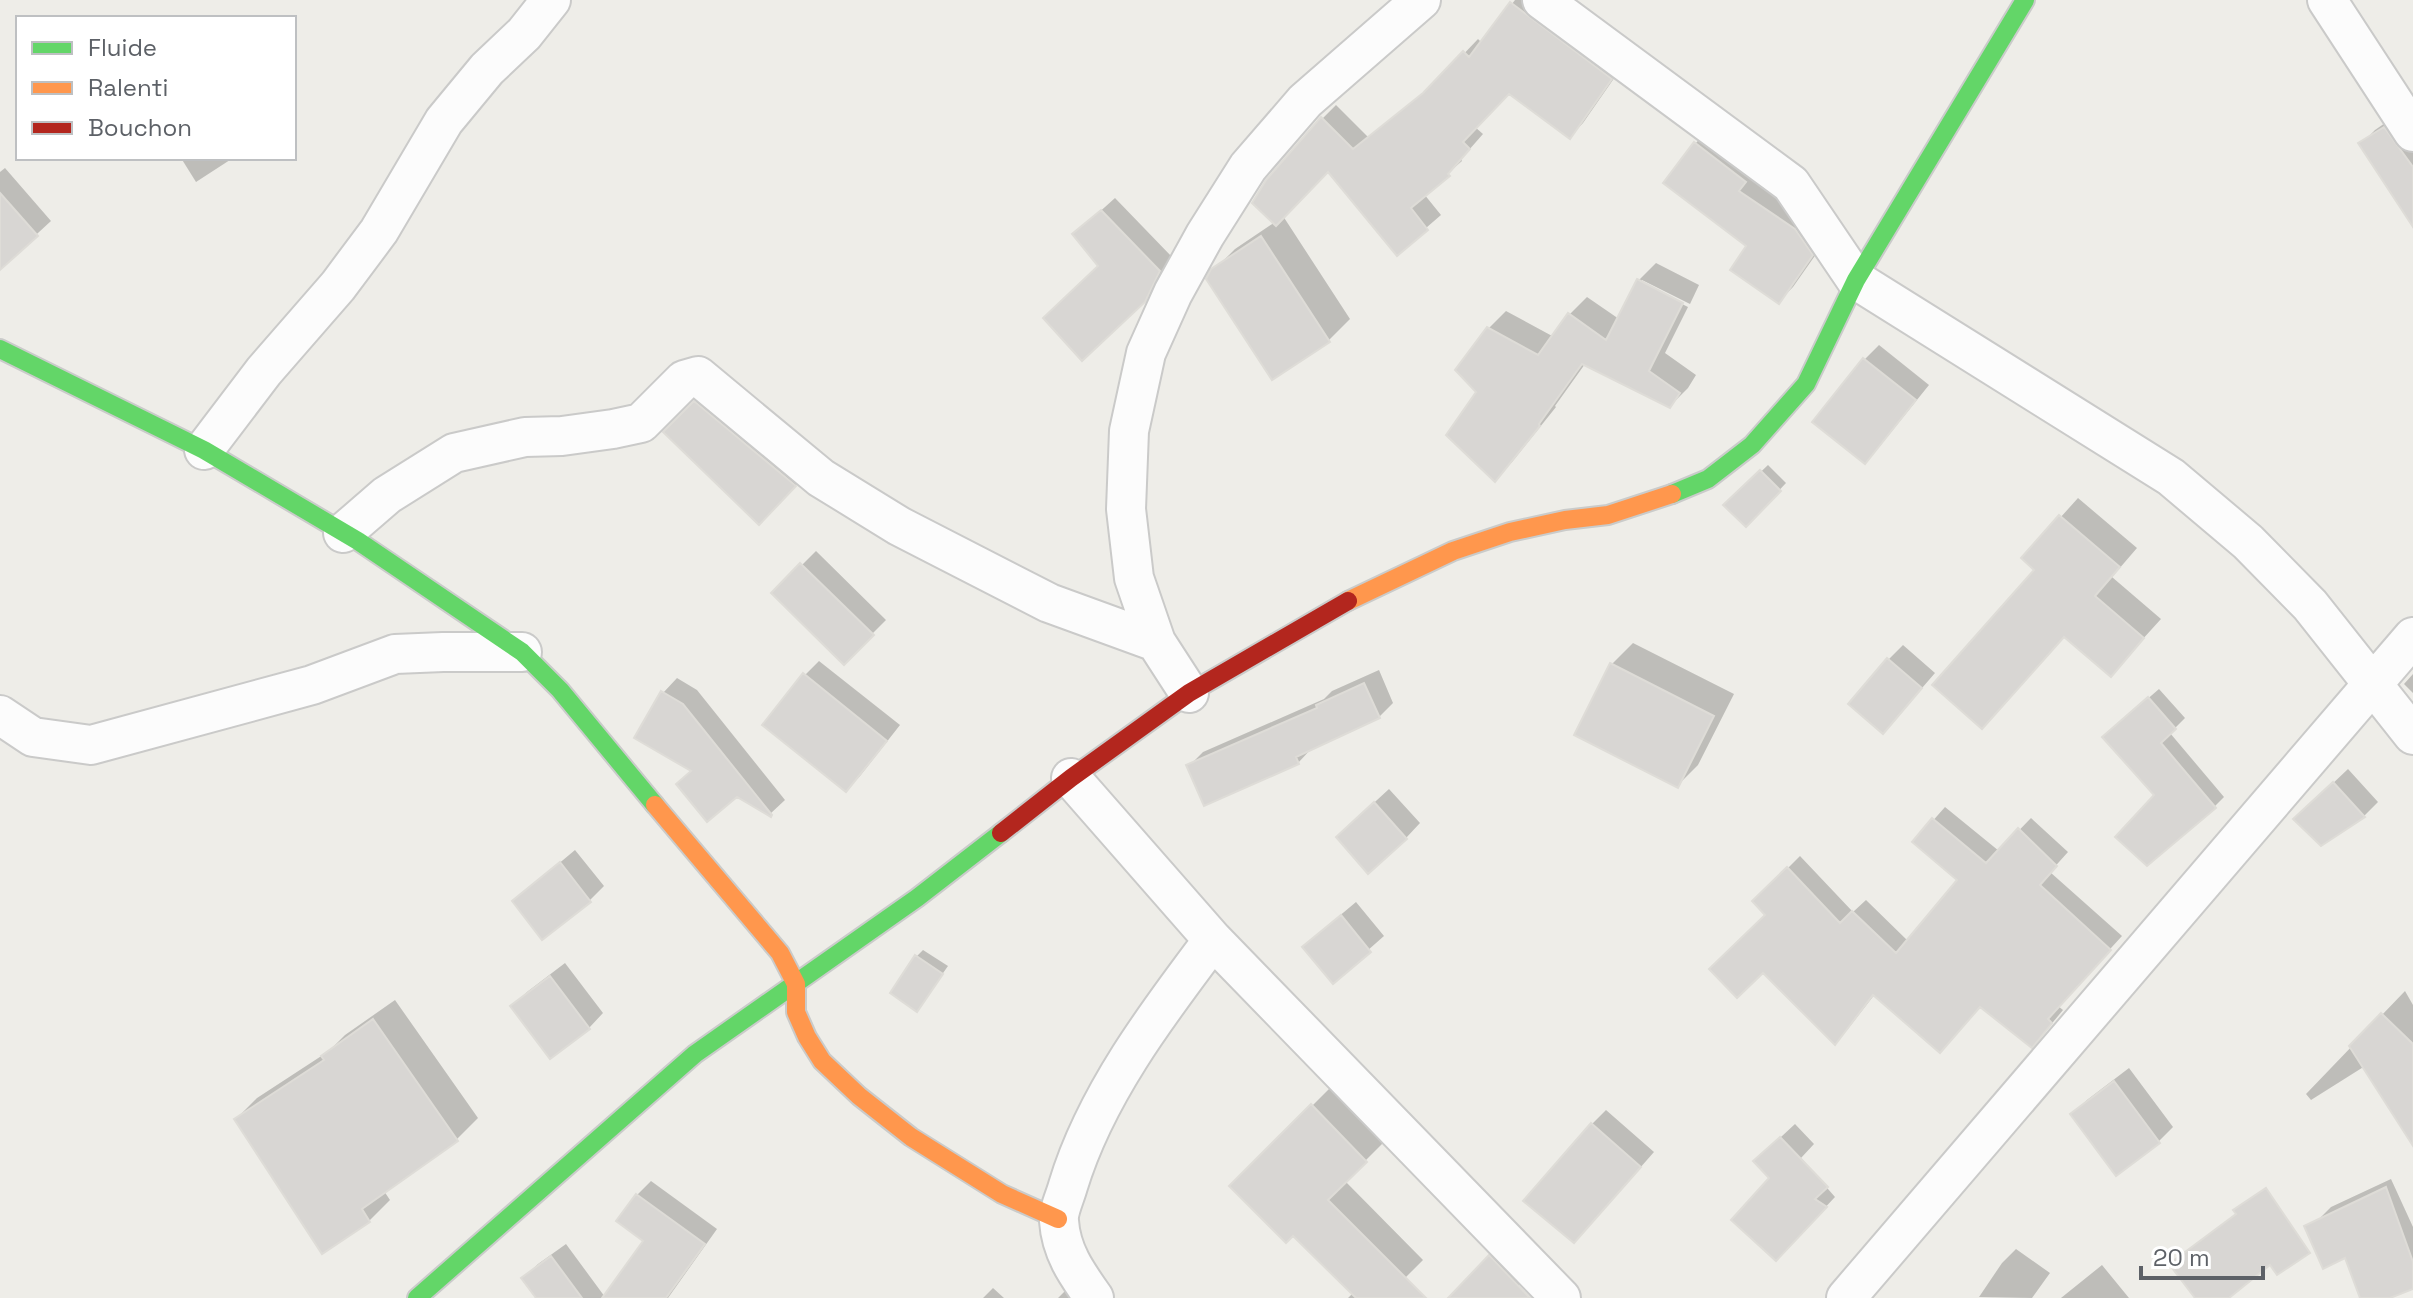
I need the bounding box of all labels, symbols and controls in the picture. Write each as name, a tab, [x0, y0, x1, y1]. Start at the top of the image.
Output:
legend	[16, 16, 296, 160]
text: Fluide	[88, 32, 157, 63]
text: Ralenti	[88, 72, 168, 103]
text: Bouchon	[88, 112, 192, 143]
scale bar	[2141, 1230, 2263, 1280]
text: 20 m	[2153, 1242, 2210, 1273]

